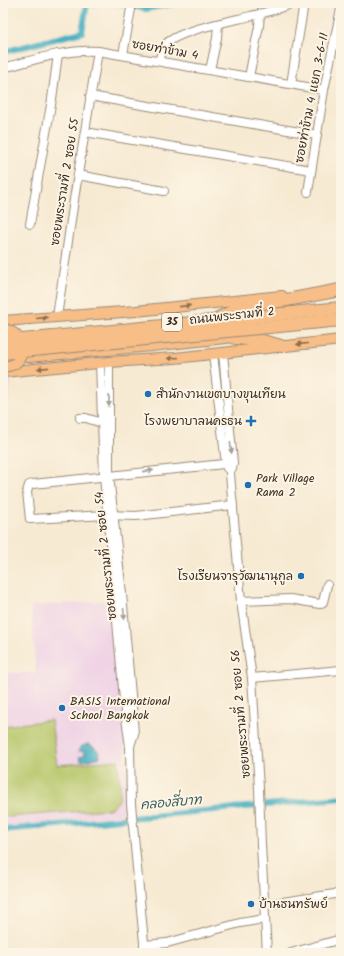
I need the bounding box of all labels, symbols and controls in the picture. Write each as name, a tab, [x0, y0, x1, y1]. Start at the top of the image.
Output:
street label: ซอยท่าข้าม 4 แยก 3-6-11	[290, 31, 334, 165]
street label: ซอยท่าข้าม 4	[130, 35, 200, 65]
street label: ซอยพระรามที่ 2 ซอย 55	[44, 115, 85, 247]
street label: ถนนพระรามที่ 2	[188, 300, 276, 330]
one-way arrow	[179, 302, 191, 309]
road number: 35	[162, 313, 182, 331]
one-way arrow	[36, 314, 48, 321]
one-way arrow	[296, 341, 308, 347]
one-way arrow	[167, 355, 179, 362]
one-way arrow	[37, 365, 49, 372]
place label: สำนักงานเขตบางขุนเทียน	[156, 385, 286, 404]
marker: สำนักงานเขตบางขุนเทียน	[143, 389, 153, 399]
one-way arrow	[106, 395, 112, 408]
place label: โรงพยาบาลนครธน	[144, 412, 242, 431]
marker: โรงพยาบาลนครธน	[245, 415, 257, 427]
one-way arrow	[228, 442, 235, 454]
one-way arrow	[142, 468, 154, 475]
place label: Park Village Rama 2	[256, 469, 315, 502]
marker: Park Village Rama 2	[243, 480, 253, 490]
street label: ซอยพระรามที่ 2 ซอย 54	[88, 490, 122, 621]
place label: โรงเรียนจารุวัฒนานุกูล	[178, 567, 293, 586]
marker: โรงเรียนจารุวัฒนานุกูล	[296, 571, 306, 581]
one-way arrow	[121, 608, 127, 620]
street label: ซอยพระรามที่ 2 ซอย 56	[224, 649, 256, 779]
place label: BASIS International School Bangkok	[70, 692, 170, 725]
marker: BASIS International School Bangkok	[57, 703, 67, 713]
water label: คลองสี่บาท	[139, 787, 204, 816]
place label: บ้านธนทรัพย์	[259, 895, 328, 914]
marker: บ้านธนทรัพย์	[246, 899, 256, 909]

